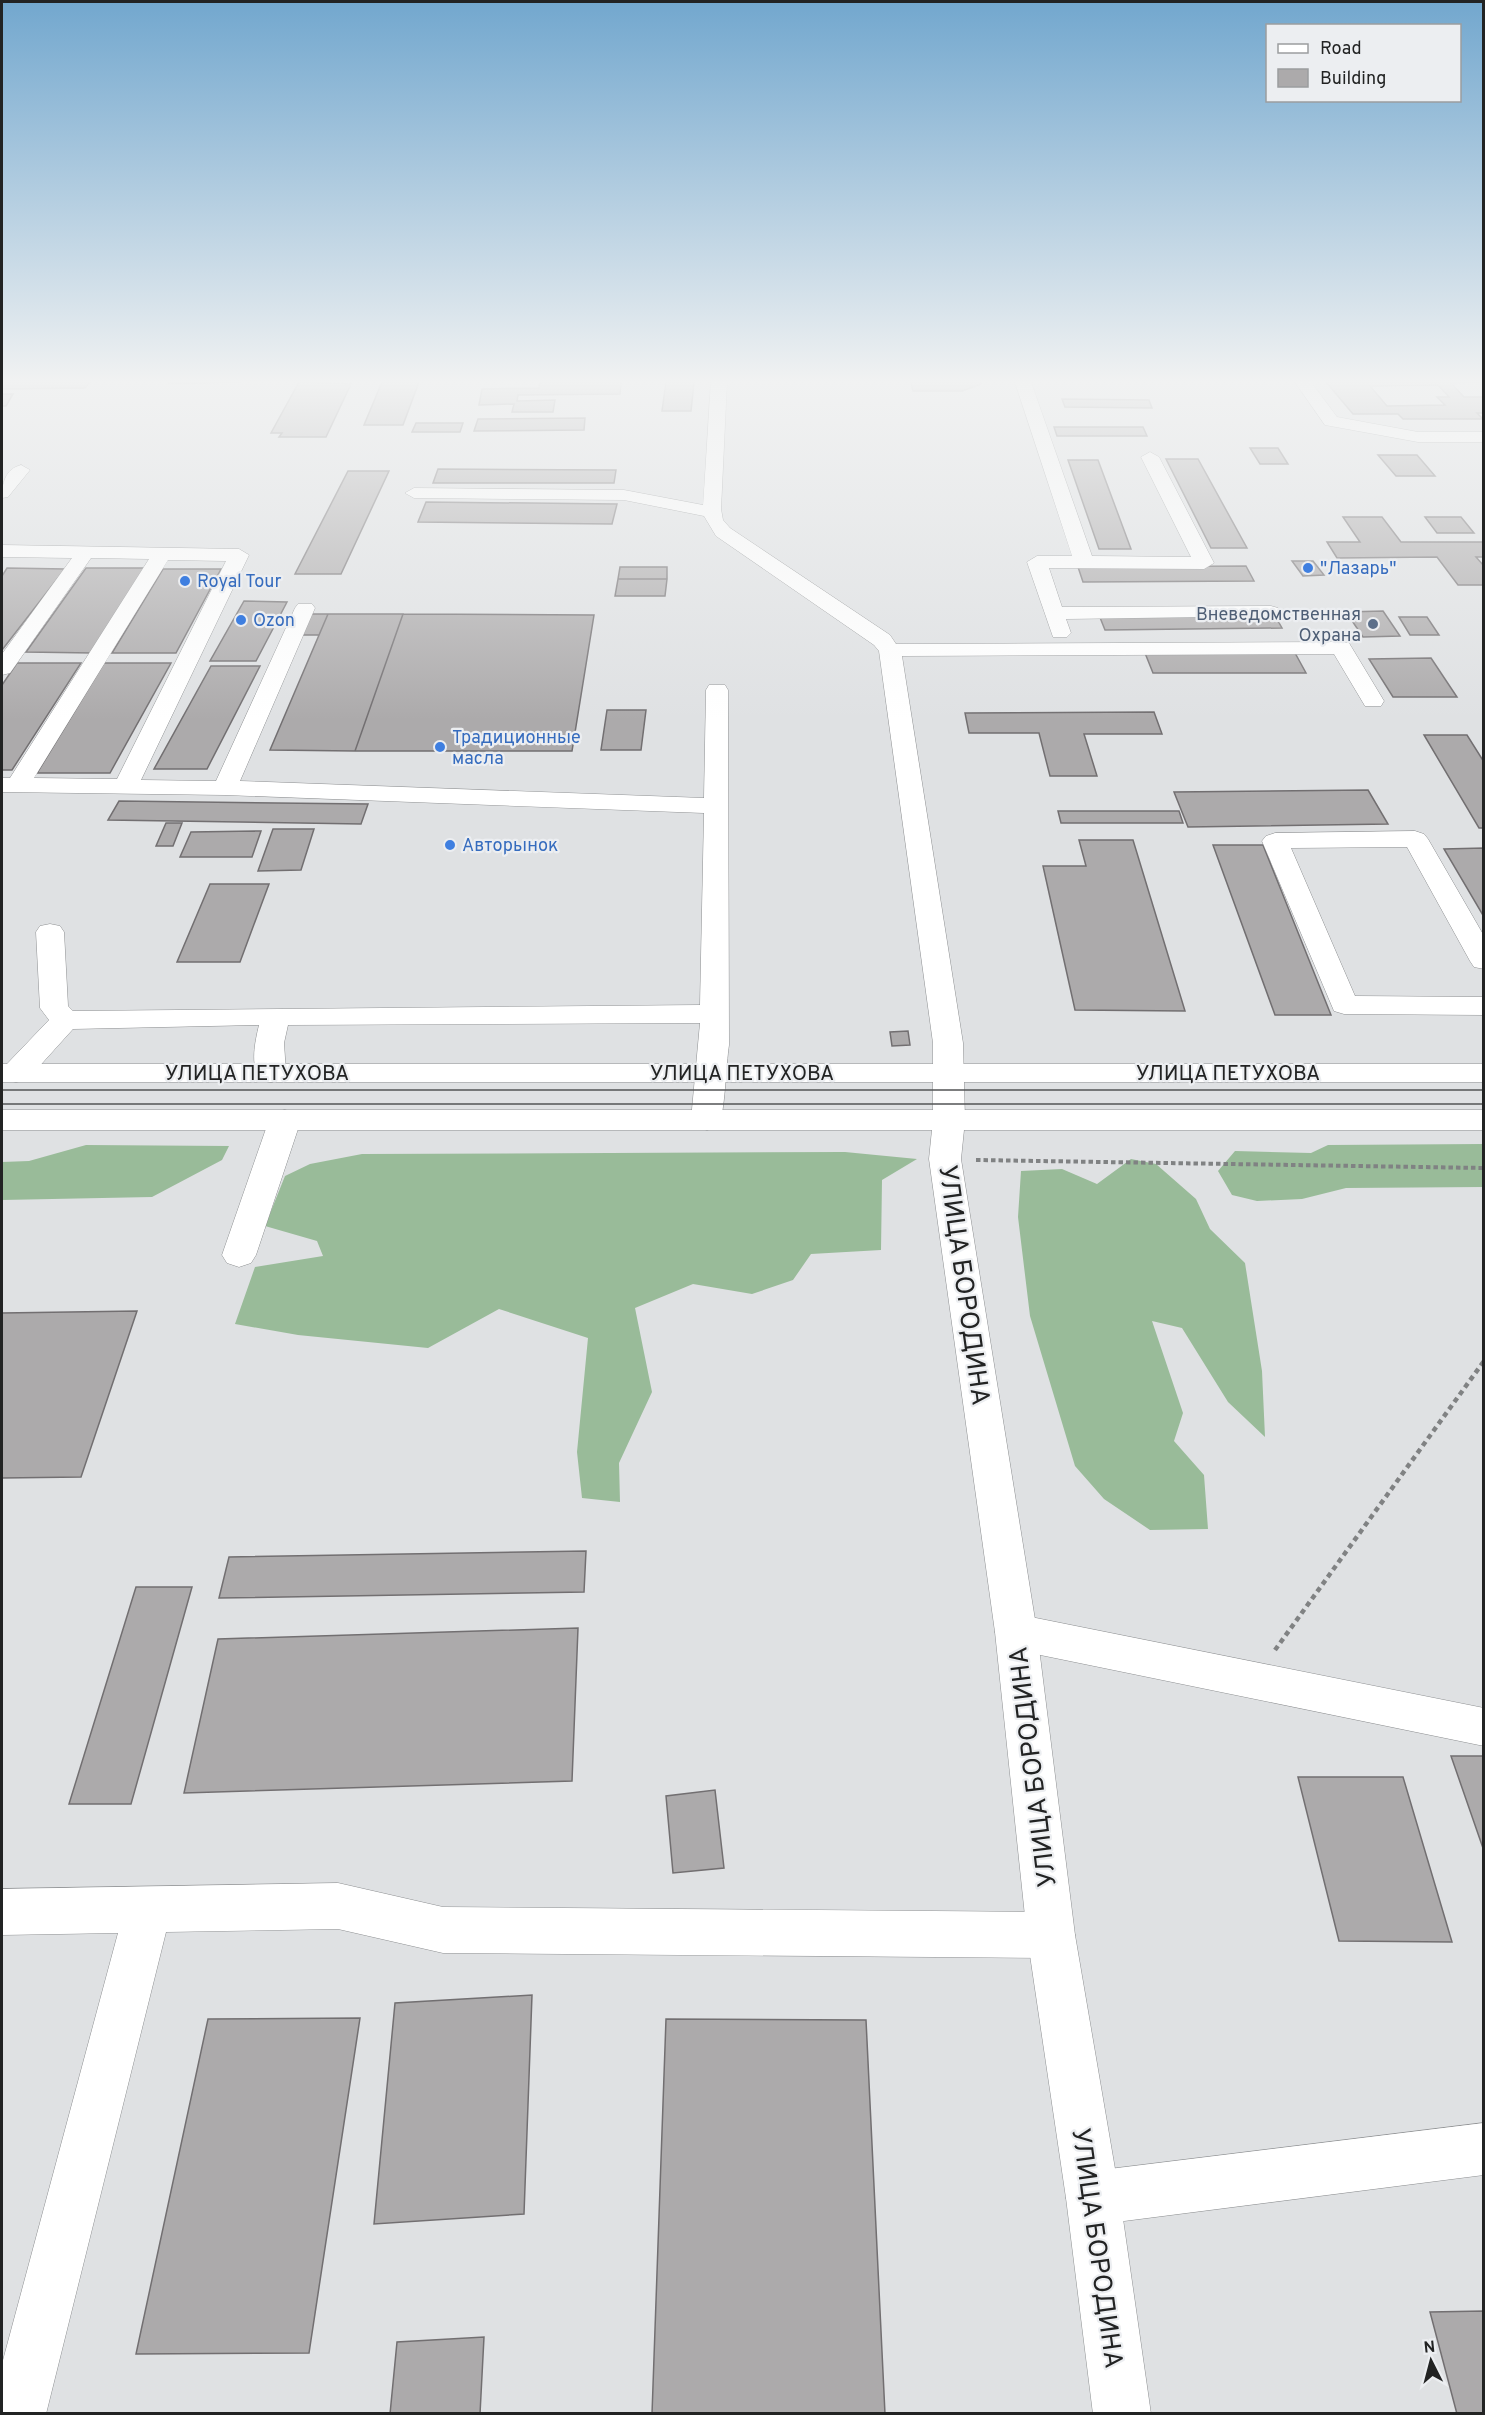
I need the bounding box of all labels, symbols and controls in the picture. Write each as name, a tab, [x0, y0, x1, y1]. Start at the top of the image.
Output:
legend	[1266, 24, 1461, 102]
text: Road	[1320, 38, 1362, 61]
text: Building	[1320, 68, 1386, 91]
place label: "Лазарь"	[1320, 558, 1396, 581]
marker: "Лазарь"	[1301, 561, 1315, 575]
place label: Royal Tour	[197, 571, 282, 594]
marker: Royal Tour	[178, 574, 192, 588]
place label: Вневедомственная Охрана	[1196, 604, 1361, 648]
place label: Ozon	[253, 610, 295, 633]
marker: Ozon	[234, 613, 248, 627]
marker: Вневедомственная Охрана	[1366, 617, 1380, 631]
place label: Традиционные масла	[452, 727, 581, 771]
marker: Традиционные масла	[433, 740, 447, 754]
place label: Авторынок	[462, 835, 558, 858]
marker: Авторынок	[443, 838, 457, 852]
street label: УЛИЦА ПЕТУХОВА	[165, 1061, 349, 1088]
street label: УЛИЦА ПЕТУХОВА	[650, 1061, 834, 1088]
street label: УЛИЦА ПЕТУХОВА	[1136, 1061, 1320, 1088]
street label: УЛИЦА БОРОДИНА	[929, 1163, 996, 1408]
street label: УЛИЦА БОРОДИНА	[1003, 1644, 1066, 1889]
street label: УЛИЦА БОРОДИНА	[1062, 2126, 1129, 2371]
north arrow	[1401, 2331, 1461, 2391]
text: N	[1423, 2338, 1436, 2359]

